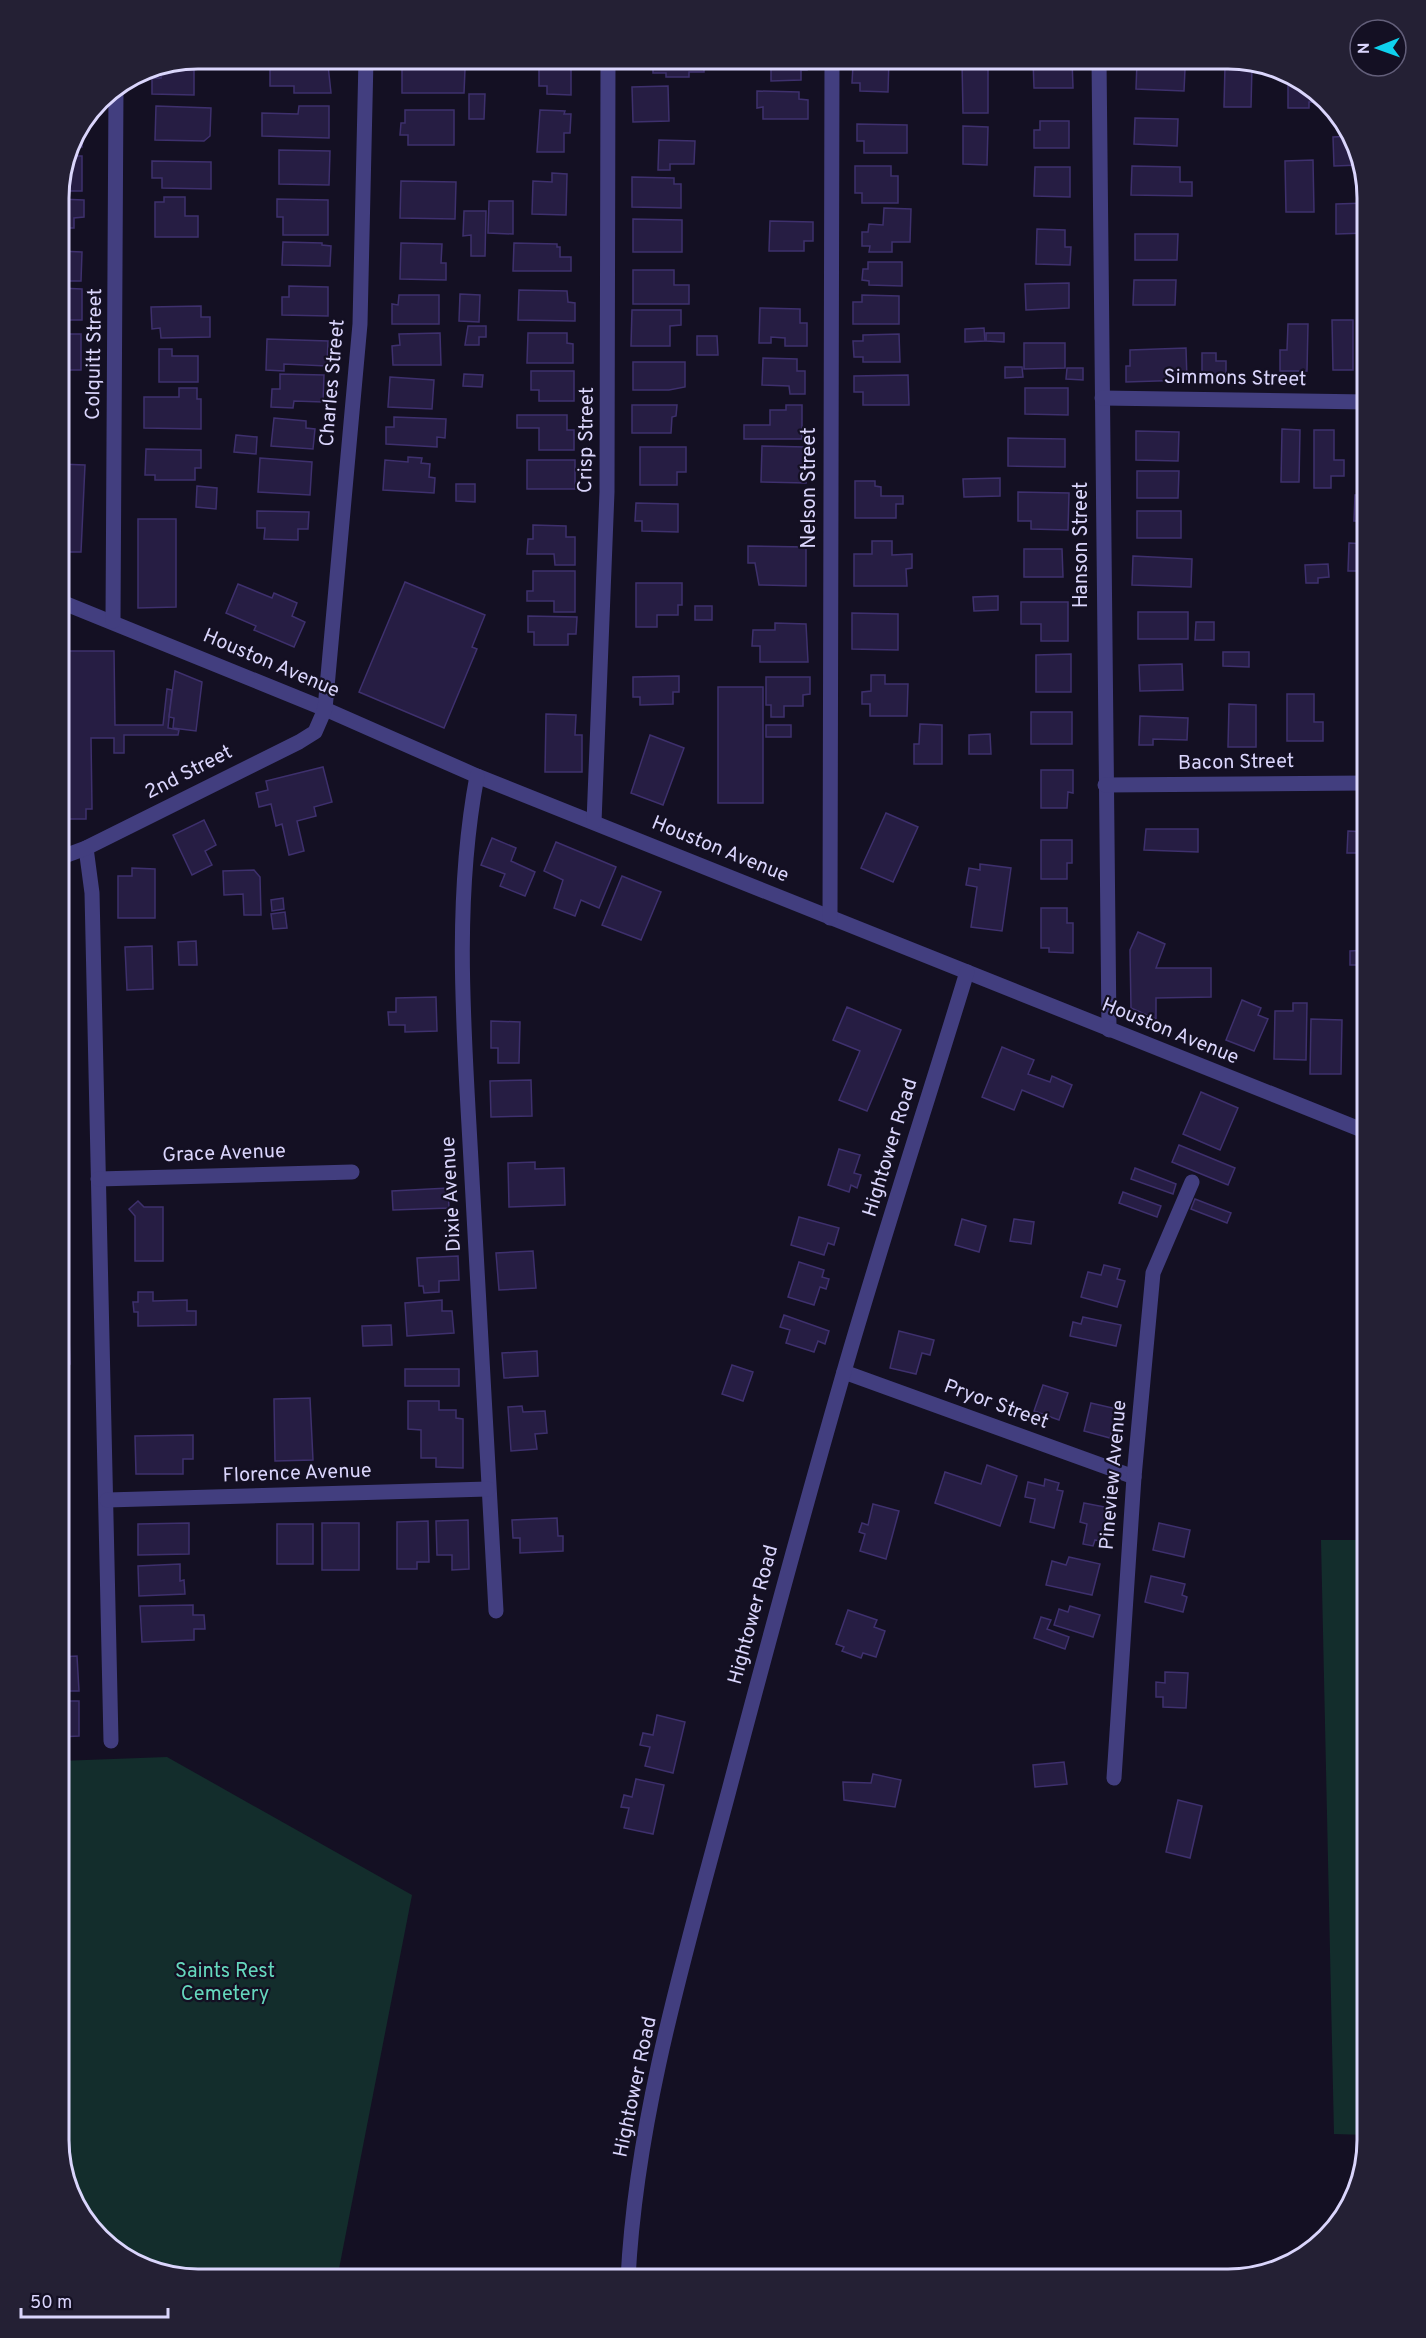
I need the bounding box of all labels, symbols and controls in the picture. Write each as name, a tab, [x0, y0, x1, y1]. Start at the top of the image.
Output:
north arrow	[1348, 18, 1408, 78]
text: N	[1355, 42, 1375, 54]
street label: Colquitt Street	[81, 288, 109, 420]
street label: Charles Street	[314, 318, 352, 448]
street label: Simmons Street	[1163, 365, 1307, 393]
street label: Crisp Street	[573, 387, 601, 493]
street label: Nelson Street	[797, 427, 823, 549]
street label: Hanson Street	[1069, 482, 1095, 608]
street label: Houston Avenue	[199, 623, 343, 705]
street label: 2nd Street	[141, 740, 237, 806]
street label: Bacon Street	[1178, 749, 1294, 777]
street label: Houston Avenue	[647, 811, 793, 889]
street label: Houston Avenue	[1097, 993, 1243, 1071]
street label: Hightower Road	[858, 1076, 924, 1220]
street label: Dixie Avenue	[436, 1136, 468, 1252]
street label: Grace Avenue	[162, 1139, 286, 1169]
street label: Pryor Street	[940, 1374, 1052, 1436]
street label: Pineview Avenue	[1094, 1399, 1134, 1551]
street label: Florence Avenue	[222, 1458, 372, 1490]
street label: Hightower Road	[723, 1542, 785, 1688]
park label: Saints Rest Cemetery	[175, 1959, 275, 2008]
street label: Hightower Road	[608, 2014, 664, 2160]
scale bar	[21, 2281, 168, 2319]
text: 50 m	[30, 2292, 72, 2315]

